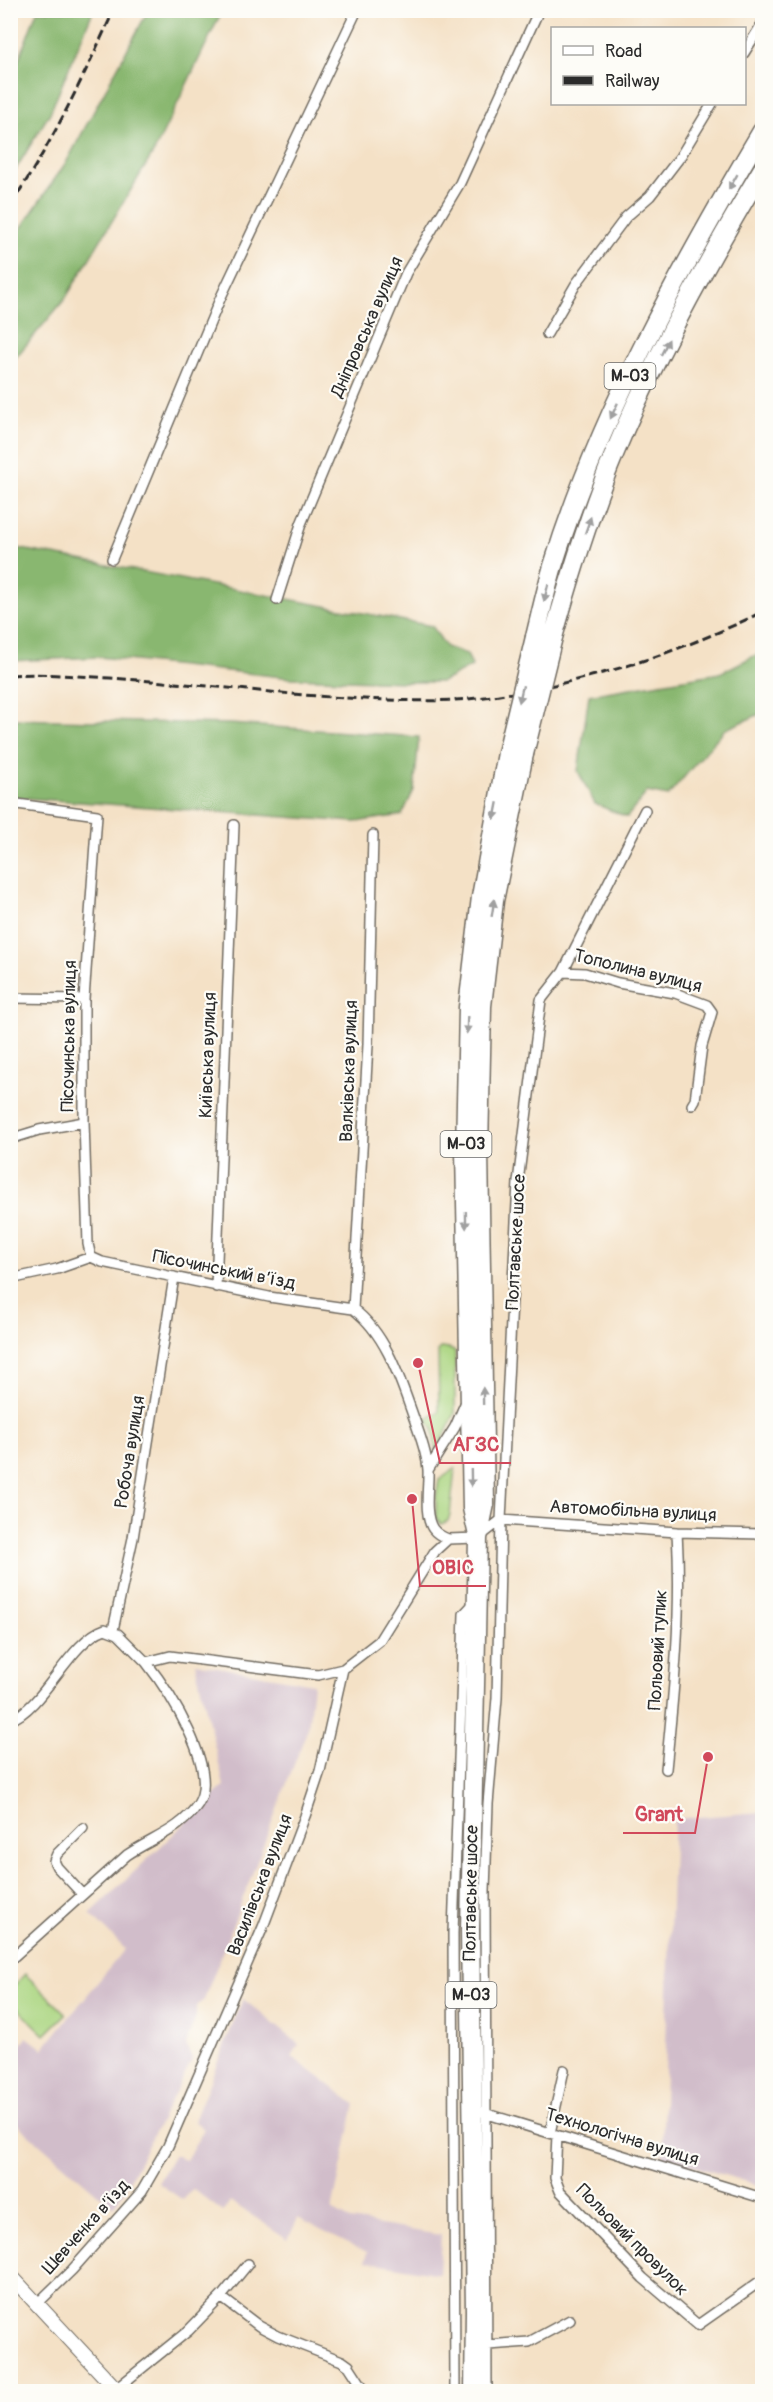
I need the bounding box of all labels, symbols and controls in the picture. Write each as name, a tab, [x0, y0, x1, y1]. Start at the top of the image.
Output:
legend	[551, 27, 746, 105]
text: Road	[605, 40, 642, 63]
text: Railway	[605, 70, 660, 93]
one-way arrow	[728, 174, 738, 191]
street label: Дніпровська вулиця	[325, 253, 408, 402]
one-way arrow	[660, 338, 670, 355]
road number: М-03	[604, 363, 656, 389]
one-way arrow	[609, 402, 619, 420]
one-way arrow	[583, 516, 593, 534]
one-way arrow	[541, 584, 551, 602]
one-way arrow	[516, 685, 526, 703]
one-way arrow	[491, 801, 500, 820]
one-way arrow	[489, 898, 498, 917]
street label: Тополина вулиця	[572, 944, 704, 998]
street label: Пісочинська вулиця	[56, 960, 82, 1112]
street label: Київська вулиця	[194, 992, 222, 1118]
street label: Валківська вулиця	[335, 1000, 363, 1142]
one-way arrow	[463, 1015, 472, 1034]
road number: М-03	[440, 1131, 492, 1157]
street label: Полтавське шосе	[501, 1173, 531, 1311]
one-way arrow	[462, 1210, 471, 1229]
street label: Пісочинський в’їзд	[151, 1245, 297, 1295]
one-way arrow	[479, 1386, 488, 1405]
street label: Робоча вулиця	[110, 1394, 150, 1510]
callout: АГЗС	[440, 1425, 511, 1463]
text: АГЗС	[453, 1432, 499, 1457]
one-way arrow	[466, 1468, 476, 1487]
street label: Автомобільна вулиця	[549, 1495, 717, 1527]
callout: ОВІС	[420, 1548, 486, 1586]
text: ОВІС	[432, 1555, 474, 1580]
street label: Польовий тупик	[643, 1589, 673, 1711]
callout: Grant	[623, 1795, 695, 1833]
text: Grant	[635, 1802, 684, 1827]
street label: Василівська вулиця	[222, 1811, 298, 1959]
street label: Полтавське шосе	[458, 1825, 484, 1961]
road number: М-03	[446, 1982, 496, 2008]
street label: Технологічна вулиця	[543, 2103, 701, 2171]
street label: Шевченка в’їзд	[37, 2175, 135, 2279]
street label: Польовий провулок	[571, 2179, 693, 2301]

